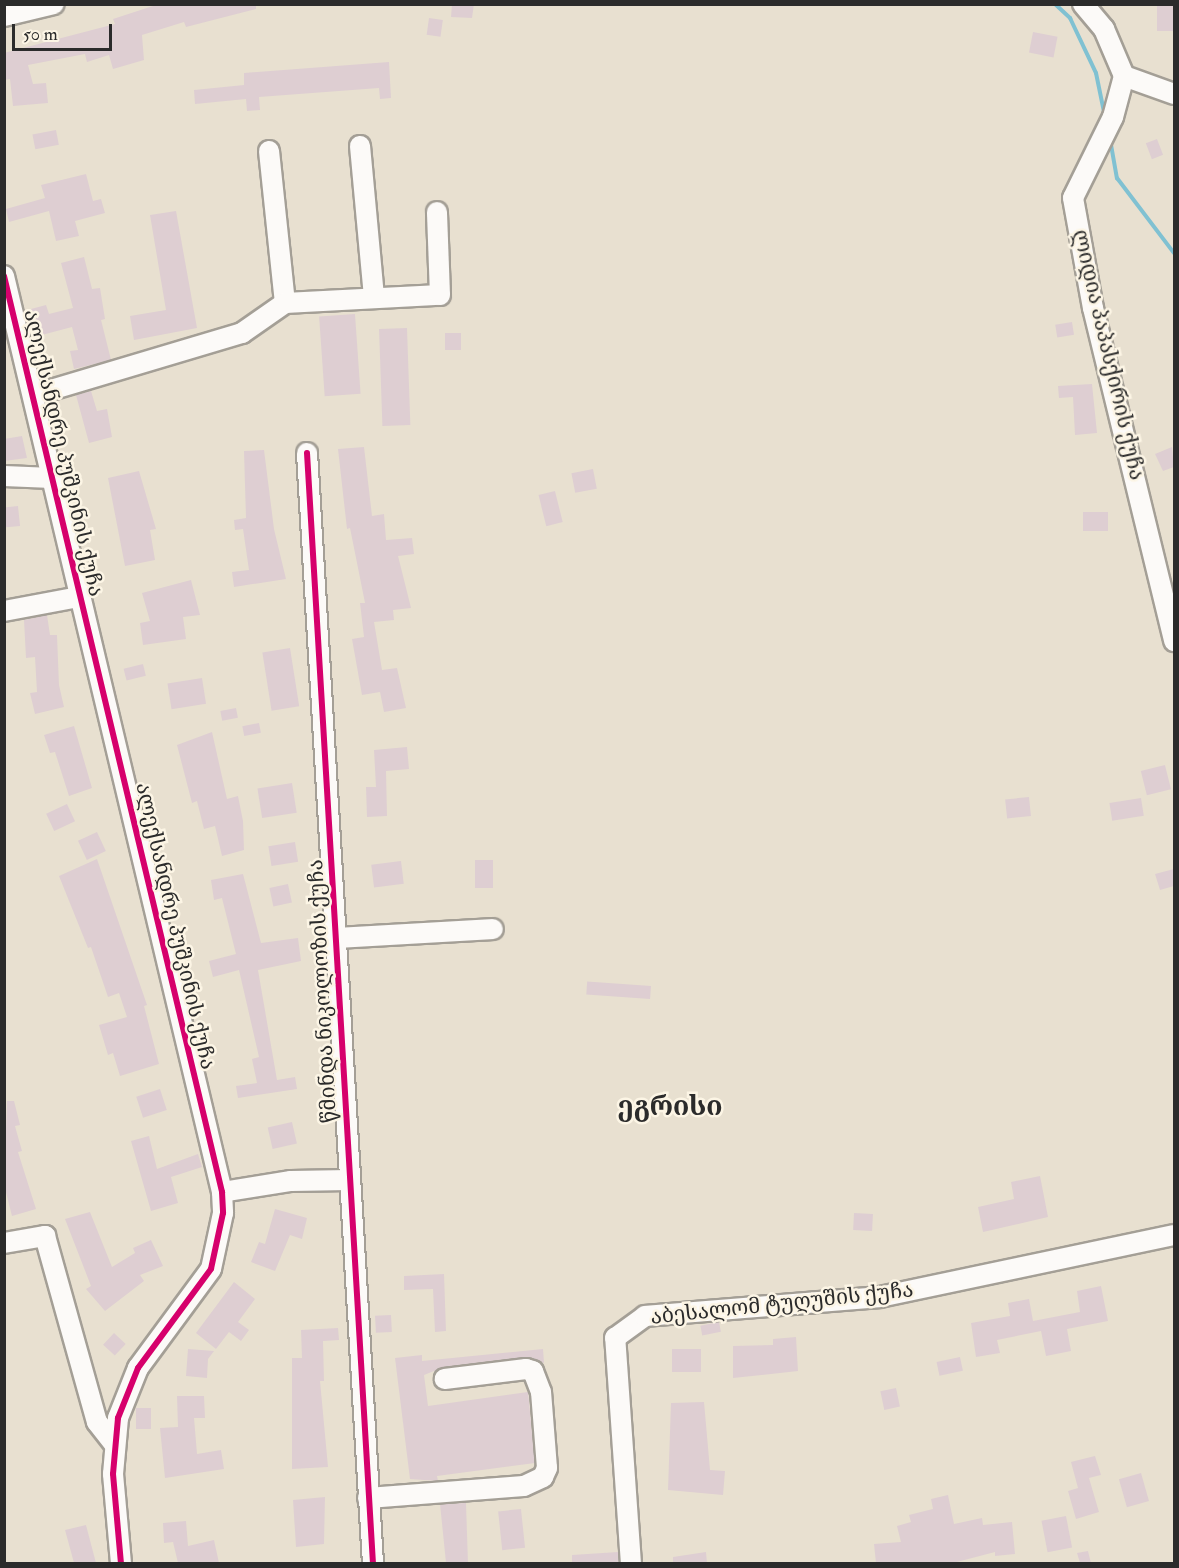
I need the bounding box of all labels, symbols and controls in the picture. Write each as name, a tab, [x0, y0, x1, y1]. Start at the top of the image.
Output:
scale bar	[15, 12, 116, 50]
text: 50 m	[23, 23, 58, 46]
street label: ლიდია პაპასქირის ქუჩა	[1067, 227, 1149, 483]
street label: ალექსანდრე პუშკინის ქუჩა	[18, 307, 108, 599]
street label: ალექსანდრე პუშკინის ქუჩა	[130, 780, 220, 1072]
street label: წმინდა ნიკოლოზის ქუჩა	[304, 859, 342, 1123]
district label: ეგრისი	[618, 1091, 722, 1123]
street label: აბესალომ ტუღუშის ქუჩა	[649, 1278, 915, 1330]

